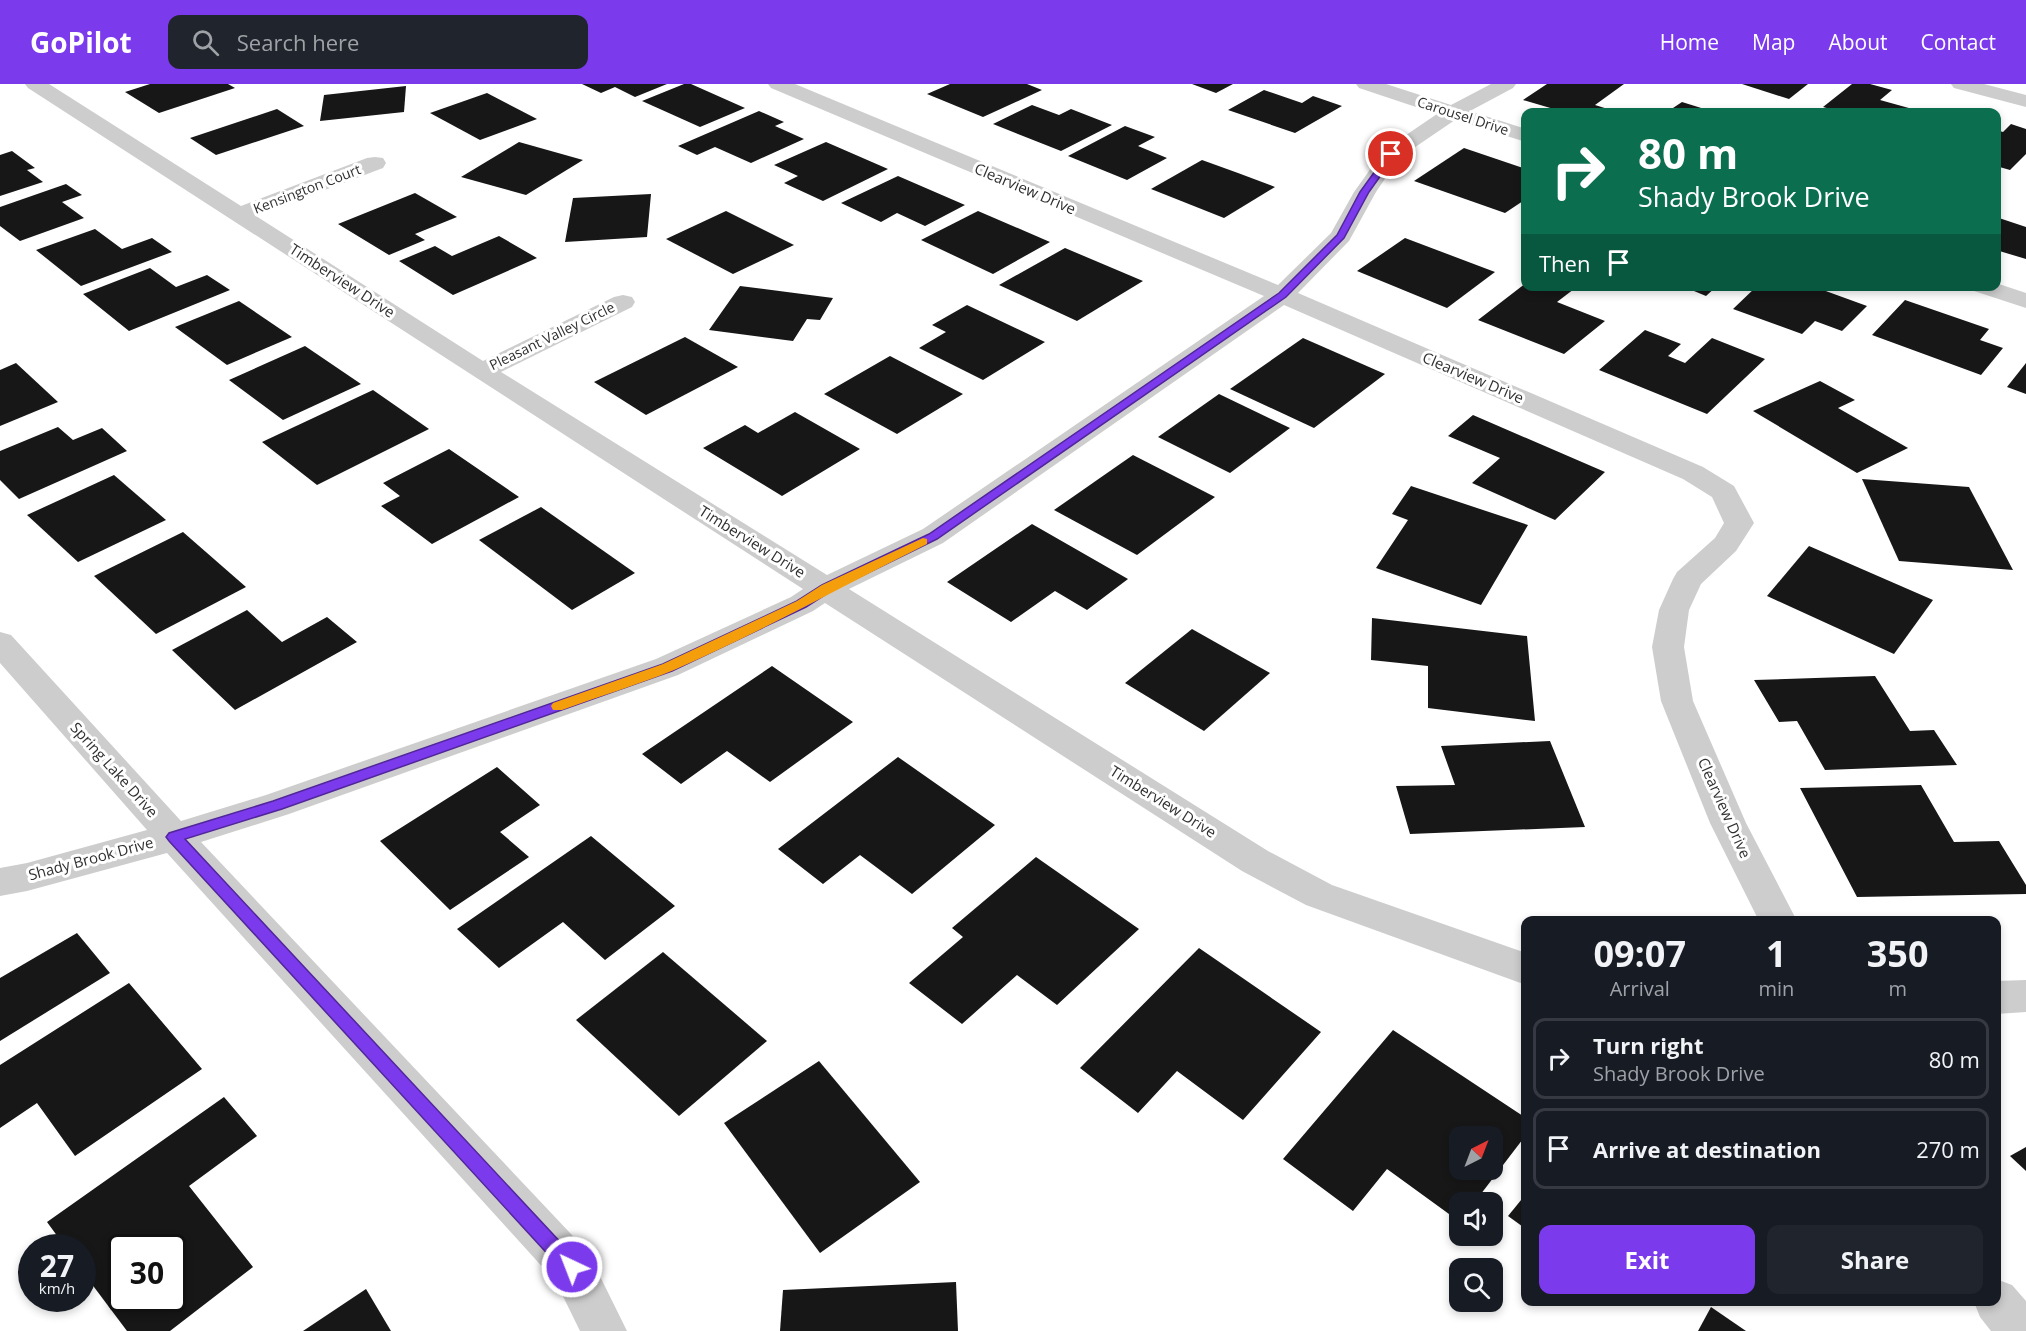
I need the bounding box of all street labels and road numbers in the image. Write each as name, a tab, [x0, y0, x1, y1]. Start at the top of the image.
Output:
street label: Carousel Drive	[1415, 92, 1512, 139]
street label: Clearview Drive	[972, 158, 1079, 218]
street label: Kensington Court	[250, 159, 363, 218]
street label: Timberview Drive	[286, 239, 399, 322]
street label: Pleasant Valley Circle	[486, 297, 618, 374]
street label: Clearview Drive	[1420, 347, 1527, 407]
street label: Timberview Drive	[696, 500, 809, 582]
street label: Spring Lake Drive	[67, 717, 163, 821]
street label: Clearview Drive	[1694, 754, 1756, 861]
street label: Timberview Drive	[1107, 760, 1220, 842]
street label: Shady Brook Drive	[26, 832, 155, 884]

